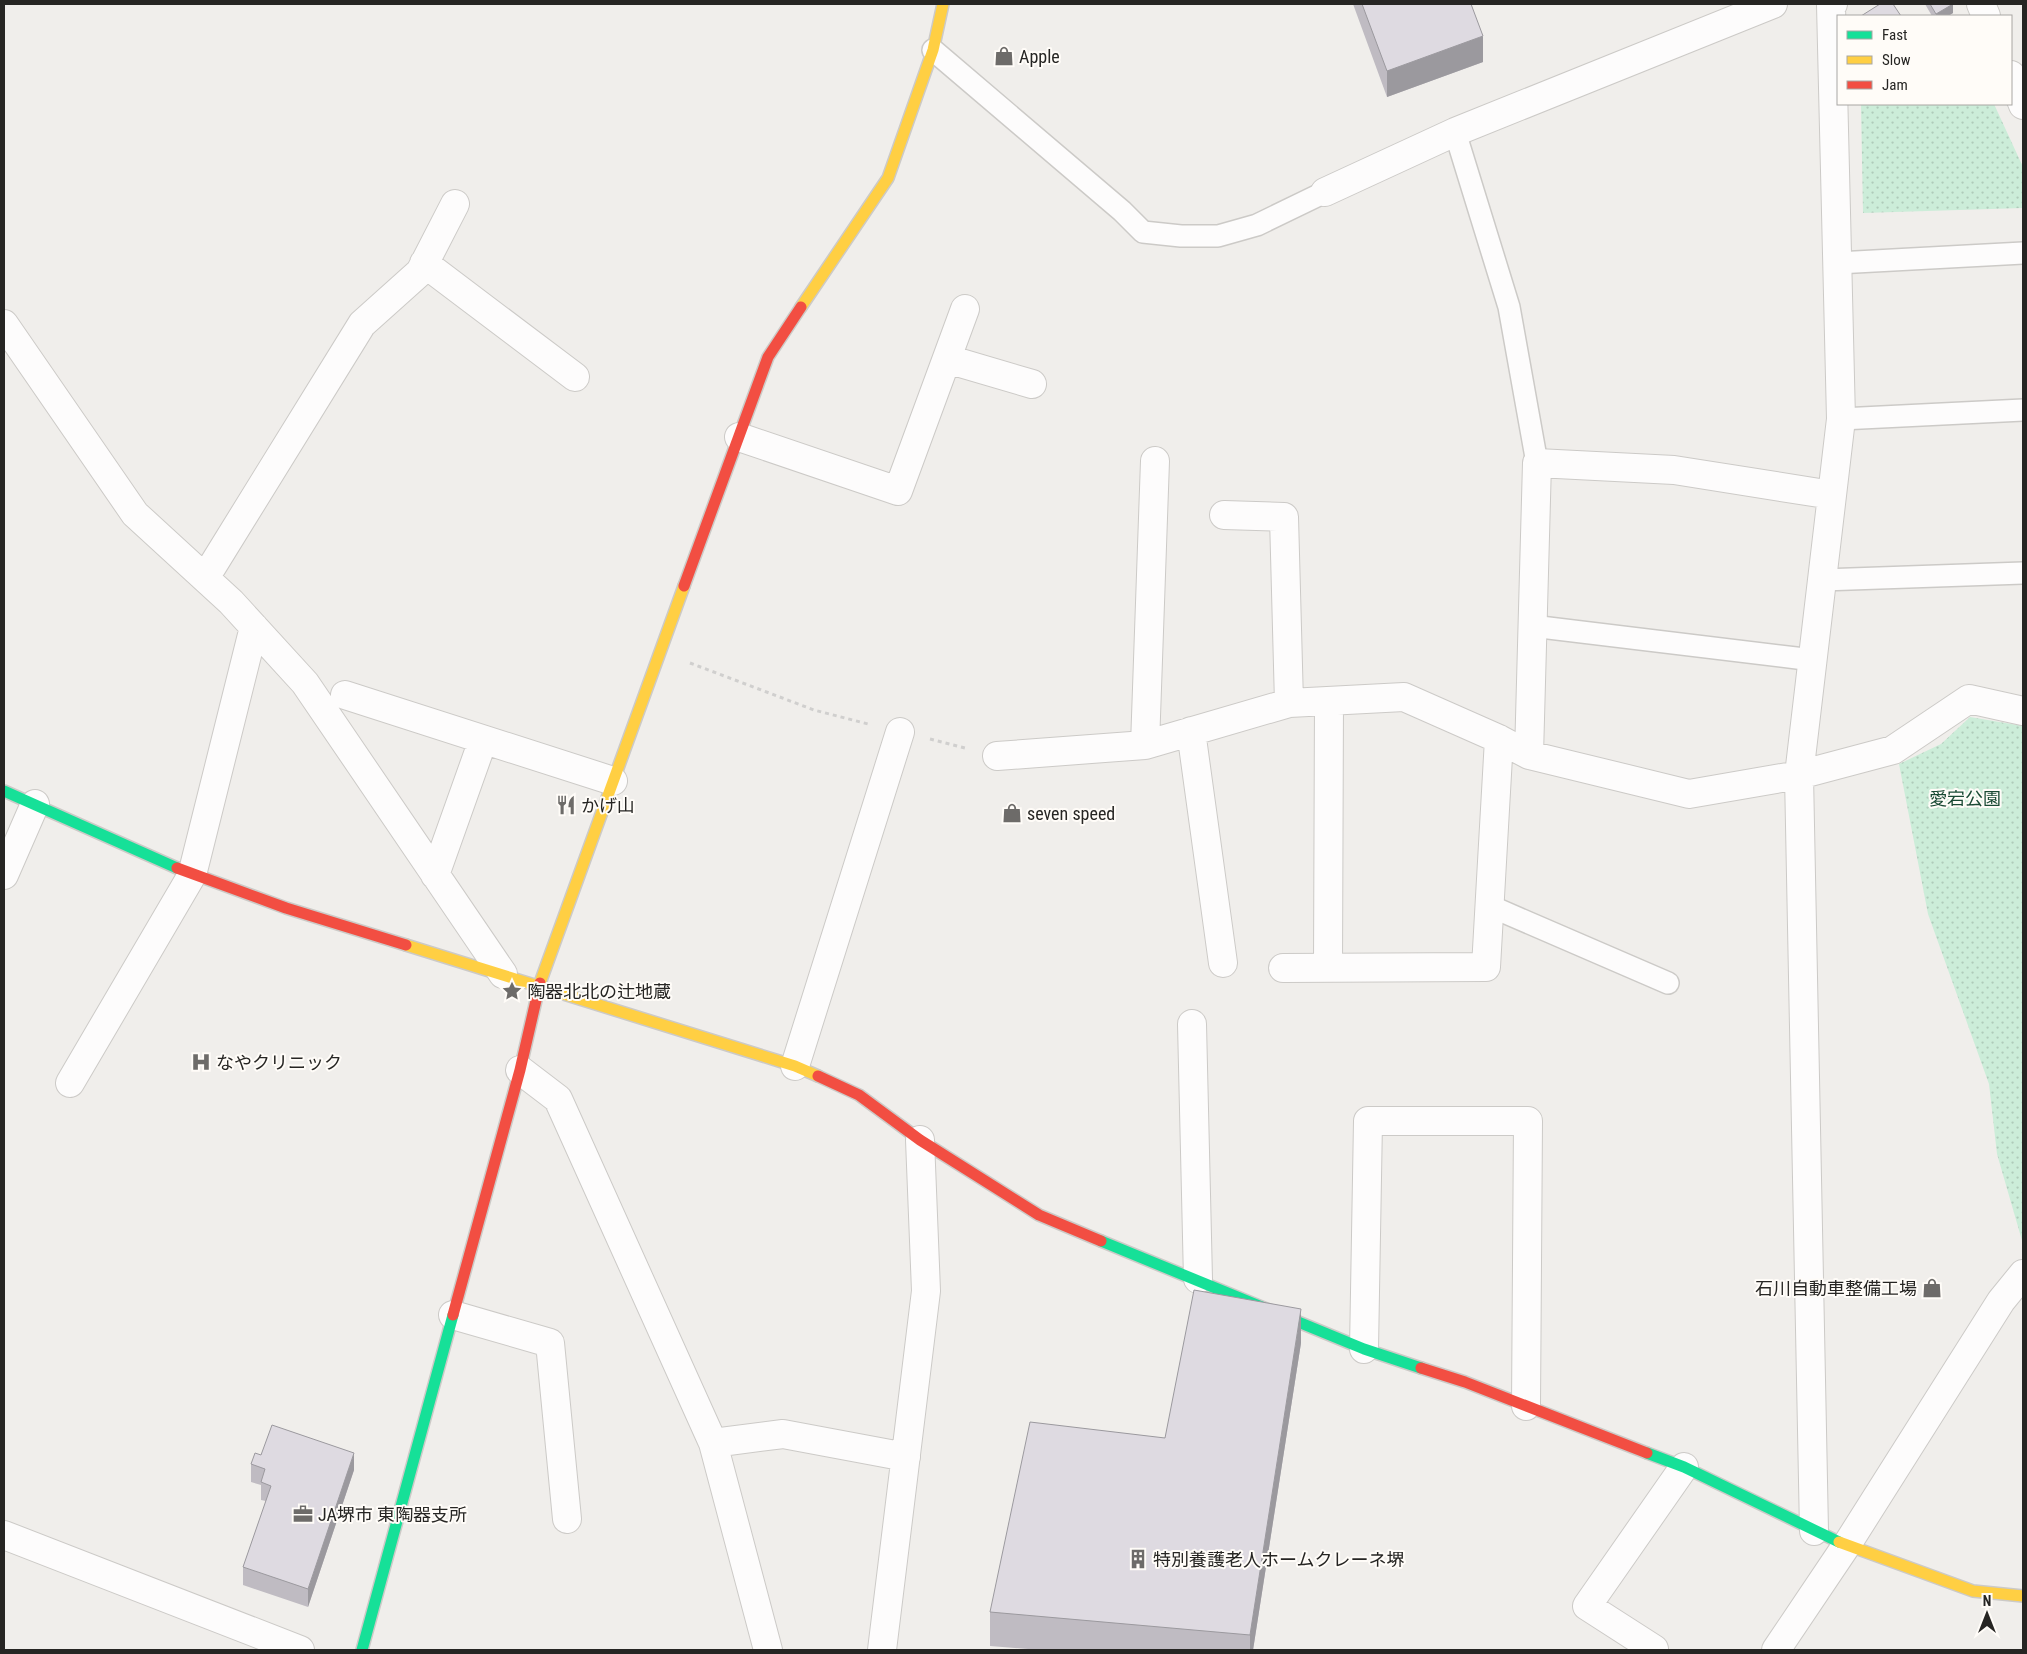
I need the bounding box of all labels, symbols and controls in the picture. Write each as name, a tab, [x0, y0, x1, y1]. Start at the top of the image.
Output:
legend	[1837, 15, 2012, 105]
text: Fast	[1882, 26, 1907, 44]
shop icon: Apple	[993, 45, 1015, 67]
place label: Apple	[1019, 46, 1060, 67]
text: Slow	[1882, 51, 1911, 69]
text: Jam	[1882, 76, 1908, 94]
park label: 愛宕公園	[1929, 788, 2001, 809]
restaurant icon: かげ山	[555, 794, 577, 816]
place label: かげ山	[581, 795, 635, 816]
shop icon: seven speed	[1001, 802, 1023, 824]
place label: seven speed	[1027, 803, 1115, 824]
place icon: 陶器北北の辻地蔵	[501, 980, 523, 1002]
place label: 陶器北北の辻地蔵	[527, 981, 671, 1002]
hospital icon: なやクリニック	[190, 1051, 212, 1073]
place label: なやクリニック	[216, 1052, 342, 1073]
shop icon: 石川自動車整備工場	[1921, 1277, 1943, 1299]
place label: 石川自動車整備工場	[1755, 1278, 1917, 1299]
office icon: JA堺市 東陶器支所	[292, 1503, 314, 1525]
place label: JA堺市 東陶器支所	[318, 1504, 467, 1525]
building icon: 特別養護老人ホームクレーネ堺	[1127, 1548, 1149, 1570]
place label: 特別養護老人ホームクレーネ堺	[1153, 1549, 1404, 1570]
north arrow	[1962, 1589, 2012, 1639]
text: N	[1983, 1593, 1991, 1609]

